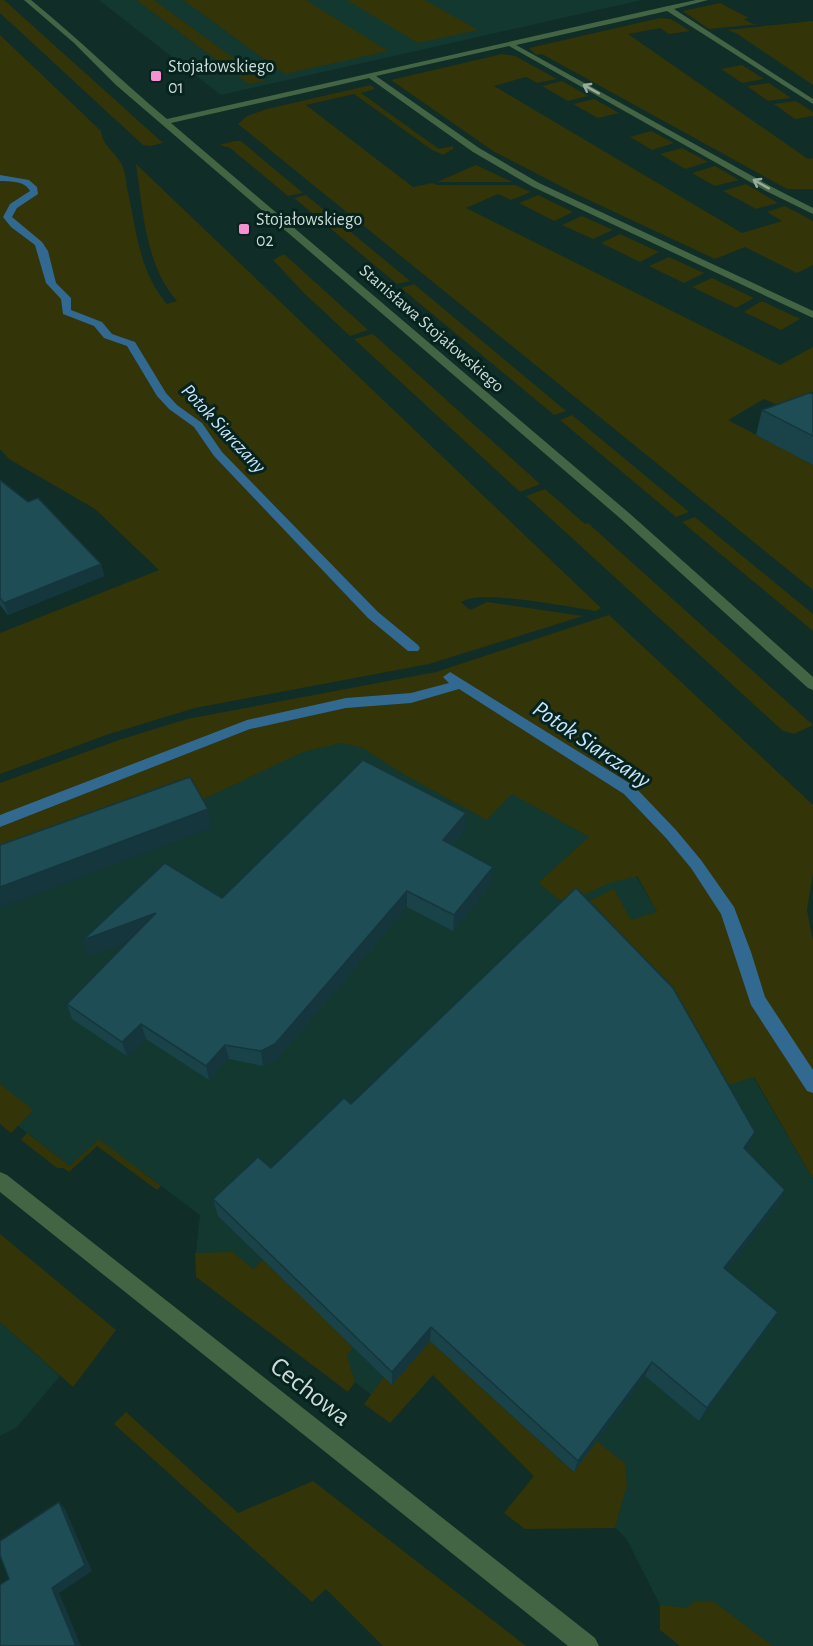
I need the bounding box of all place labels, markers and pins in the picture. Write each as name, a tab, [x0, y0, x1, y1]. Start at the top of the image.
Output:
place label: Stojałowskiego 01	[168, 58, 274, 97]
marker: Stojałowskiego 01	[149, 69, 163, 83]
place label: Stojałowskiego 02	[256, 211, 362, 250]
marker: Stojałowskiego 02	[237, 222, 251, 236]

